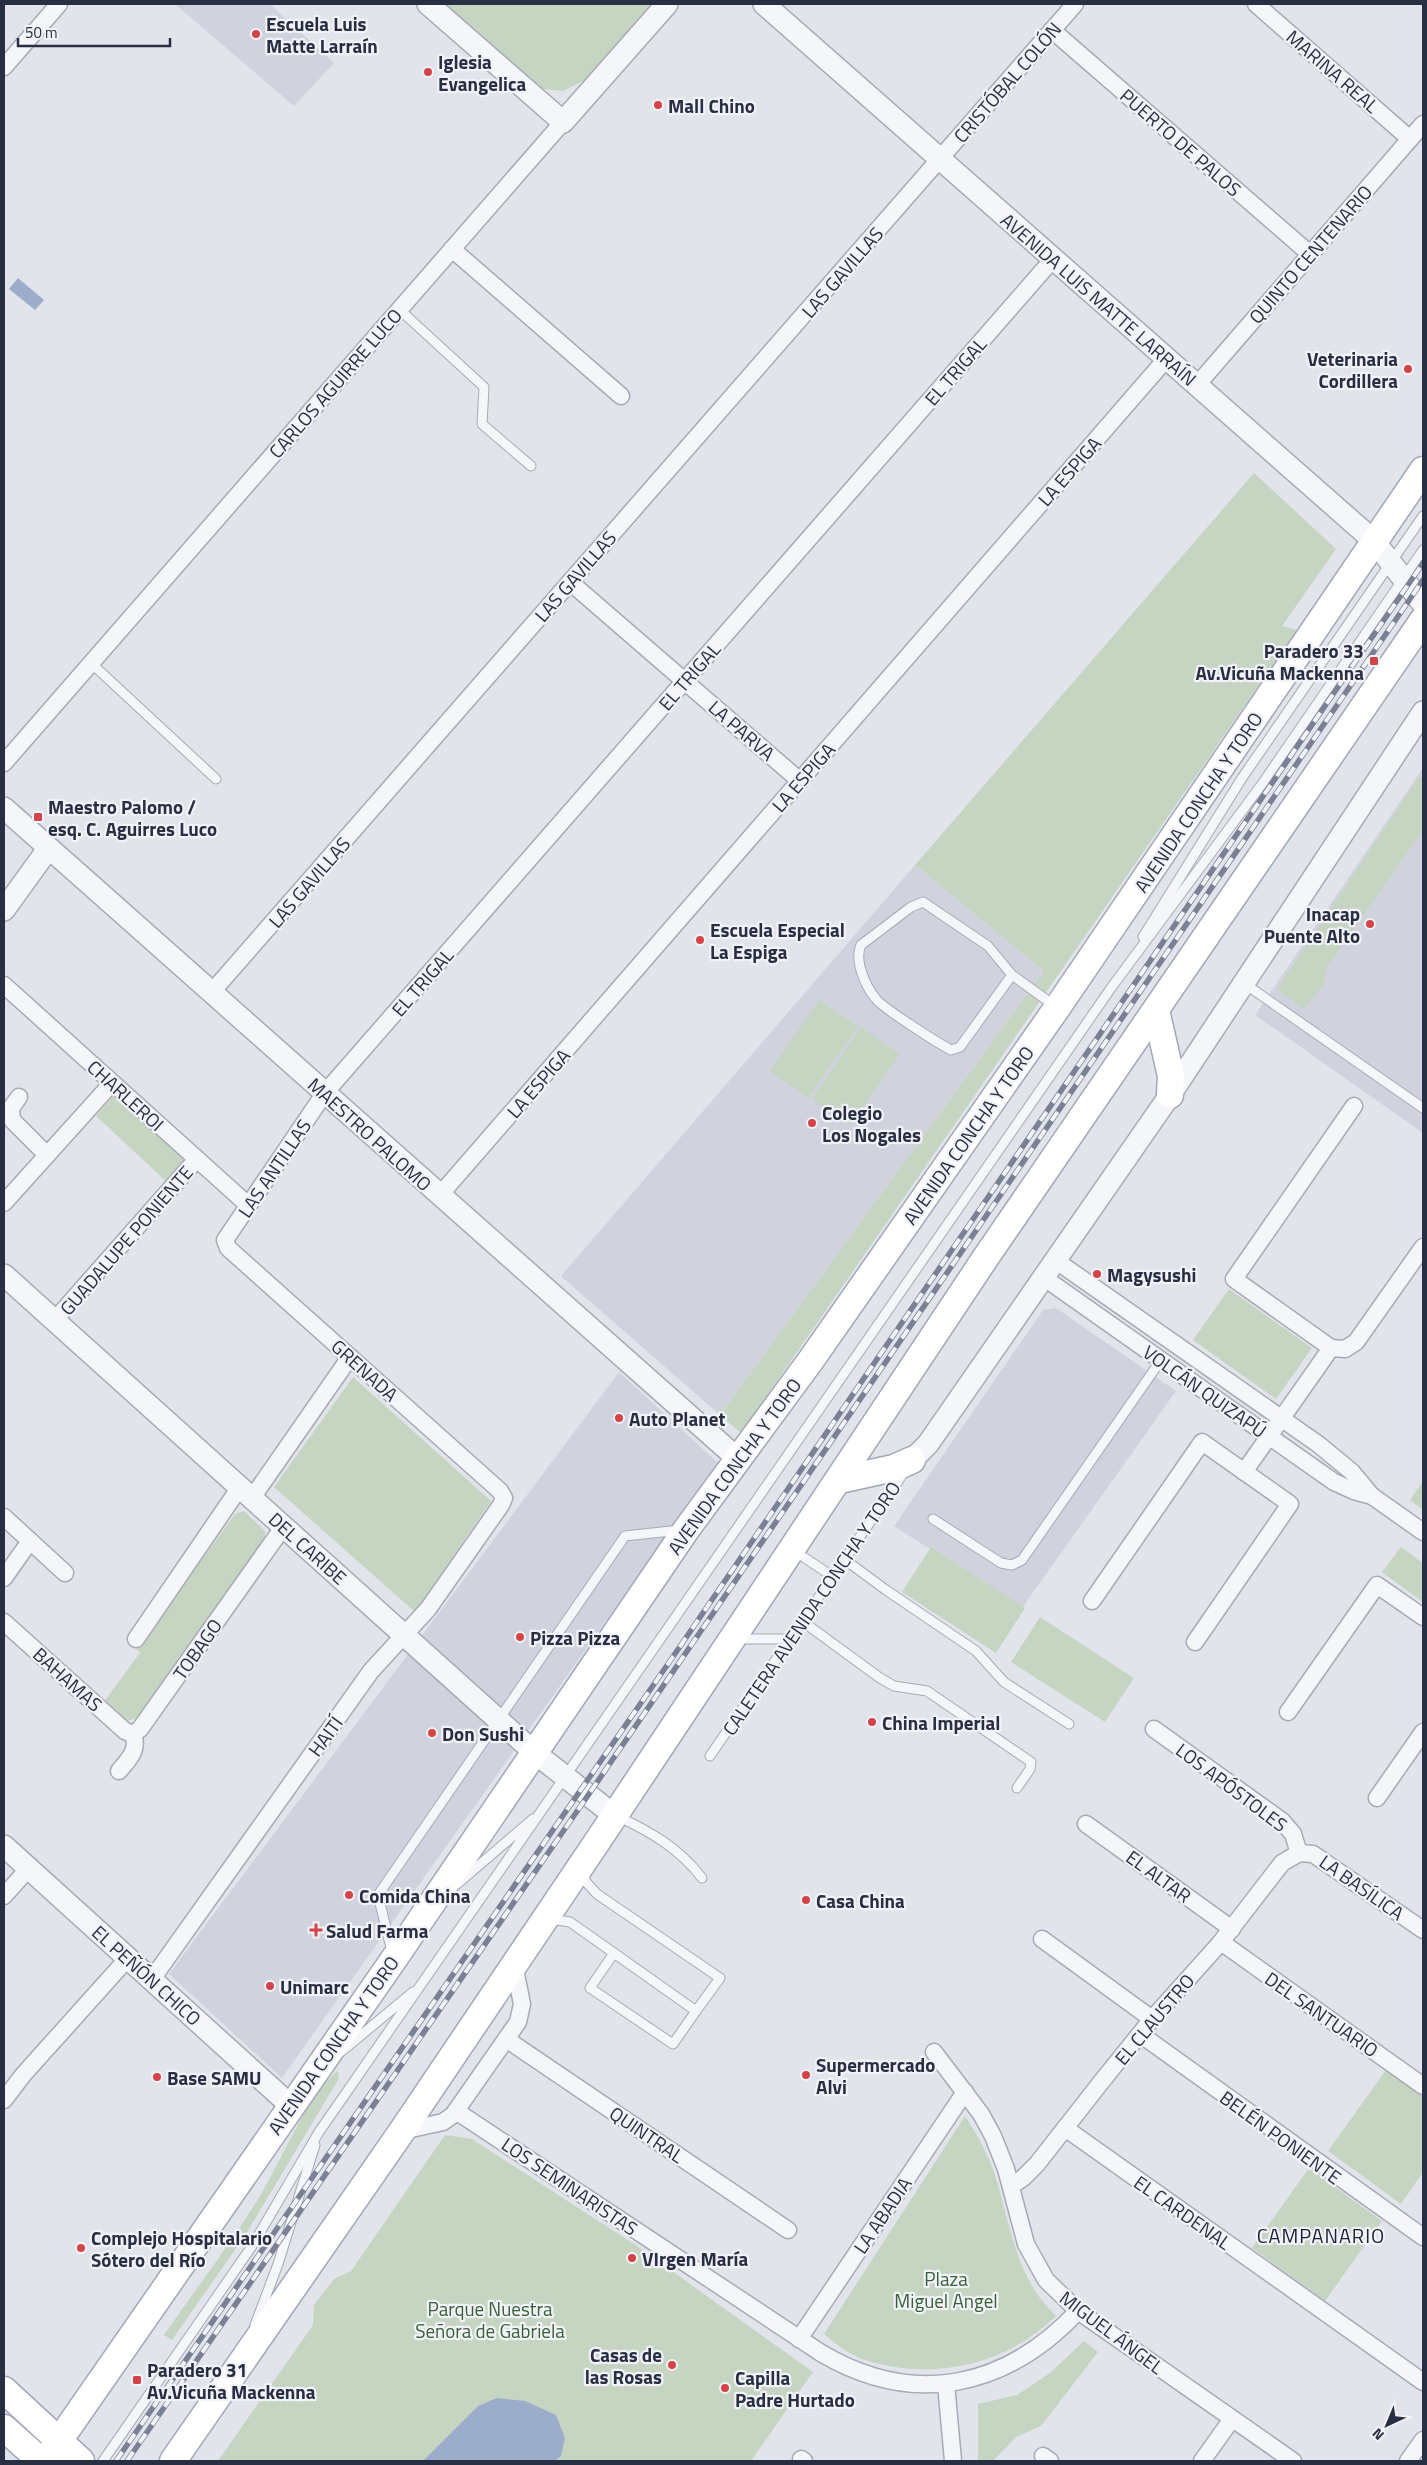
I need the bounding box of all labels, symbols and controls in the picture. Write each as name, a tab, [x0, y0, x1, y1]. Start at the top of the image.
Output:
place label: Escuela Luis Matte Larraín	[266, 9, 378, 60]
scale bar	[18, 15, 170, 47]
street label: CRISTÓBAL COLÓN	[946, 15, 1068, 149]
text: 50 m	[25, 21, 58, 44]
street label: MARINA REAL	[1280, 22, 1386, 120]
marker: Escuela Luis Matte Larraín	[250, 28, 262, 40]
place label: Iglesia Evangelica	[438, 47, 526, 98]
marker: Iglesia Evangelica	[422, 66, 434, 78]
street label: PUERTO DE PALOS	[1114, 81, 1248, 203]
place label: Mall Chino	[668, 91, 755, 120]
marker: Mall Chino	[652, 99, 664, 111]
street label: QUINTO CENTENARIO	[1241, 178, 1379, 330]
street label: AVENIDA LUIS MATTE LARRAÍN	[995, 206, 1203, 392]
street label: LAS GAVILLAS	[794, 220, 890, 324]
street label: CARLOS AGUIRRE LUCO	[262, 302, 408, 464]
street label: EL TRIGAL	[917, 330, 993, 412]
place label: Veterinaria Cordillera	[1307, 344, 1398, 395]
marker: Veterinaria Cordillera	[1402, 363, 1414, 375]
street label: LA ESPIGA	[1030, 430, 1108, 512]
street label: LAS GAVILLAS	[527, 524, 623, 628]
street label: EL TRIGAL	[651, 635, 727, 717]
place label: Paradero 33 Av.Vicuña Mackenna	[1195, 636, 1364, 687]
marker: Paradero 33 Av.Vicuña Mackenna	[1368, 655, 1380, 667]
street label: LA PARVA	[702, 693, 782, 767]
street label: AVENIDA CONCHA Y TORO	[1127, 706, 1269, 898]
street label: LA ESPIGA	[764, 736, 842, 818]
place label: Maestro Palomo / esq. C. Aguirres Luco	[48, 792, 217, 843]
marker: Maestro Palomo / esq. C. Aguirres Luco	[32, 811, 44, 823]
street label: LAS GAVILLAS	[261, 830, 357, 934]
place label: Inacap Puente Alto	[1264, 899, 1360, 950]
place label: Escuela Especial La Espiga	[710, 915, 845, 966]
marker: Inacap Puente Alto	[1364, 918, 1376, 930]
marker: Escuela Especial La Espiga	[694, 934, 706, 946]
street label: EL TRIGAL	[384, 941, 460, 1023]
street label: AVENIDA CONCHA Y TORO	[895, 1040, 1041, 1230]
street label: LA ESPIGA	[499, 1042, 577, 1124]
street label: CHARLEROI	[81, 1053, 171, 1137]
street label: MAESTRO PALOMO	[302, 1070, 438, 1198]
place label: Colegio Los Nogales	[822, 1098, 921, 1149]
street label: LAS ANTILLAS	[230, 1113, 318, 1223]
marker: Colegio Los Nogales	[806, 1117, 818, 1129]
street label: GUADALUPE PONIENTE	[53, 1159, 199, 1321]
place label: Magysushi	[1107, 1260, 1196, 1289]
marker: Magysushi	[1091, 1268, 1103, 1280]
street label: GRENADA	[325, 1332, 405, 1408]
street label: VOLCÁN QUIZAPÚ	[1137, 1337, 1273, 1445]
street label: AVENIDA CONCHA Y TORO	[660, 1372, 808, 1560]
place label: Auto Planet	[629, 1404, 725, 1433]
marker: Auto Planet	[613, 1412, 625, 1424]
street label: CALETERA AVENIDA CONCHA Y TORO	[715, 1475, 907, 1741]
street label: DEL CARIBE	[263, 1505, 353, 1591]
street label: TOBAGO	[165, 1612, 229, 1686]
place label: Pizza Pizza	[530, 1623, 621, 1652]
marker: Pizza Pizza	[514, 1631, 526, 1643]
street label: BAHAMAS	[27, 1640, 109, 1718]
place label: China Imperial	[882, 1708, 1000, 1737]
street label: HAITÍ	[300, 1710, 350, 1762]
marker: China Imperial	[866, 1716, 878, 1728]
place label: Don Sushi	[442, 1719, 524, 1748]
marker: Don Sushi	[426, 1727, 438, 1739]
street label: LOS APÓSTOLES	[1170, 1735, 1294, 1839]
street label: EL ALTAR	[1120, 1842, 1198, 1910]
street label: LA BASÍLICA	[1314, 1847, 1410, 1927]
place label: Comida China	[359, 1881, 471, 1910]
place label: Casa China	[816, 1886, 905, 1915]
marker: Comida China	[343, 1889, 355, 1901]
marker: Casa China	[800, 1894, 812, 1906]
place label: Salud Farma	[326, 1916, 429, 1945]
street label: EL PEÑÓN CHICO	[86, 1918, 208, 2032]
marker: Salud Farma	[310, 1924, 322, 1936]
street label: AVENIDA CONCHA Y TORO	[260, 1950, 406, 2140]
street label: DEL SANTUARIO	[1259, 1964, 1385, 2064]
street label: EL CLAUSTRO	[1107, 1967, 1201, 2071]
place label: Unimarc	[280, 1972, 349, 2001]
marker: Unimarc	[264, 1980, 276, 1992]
place label: Supermercado Alvi	[816, 2050, 935, 2101]
place label: Base SAMU	[167, 2063, 261, 2092]
marker: Supermercado Alvi	[800, 2069, 812, 2081]
marker: Base SAMU	[151, 2071, 163, 2083]
street label: BELÉN PONIENTE	[1214, 2083, 1348, 2191]
street label: QUINTRAL	[604, 2098, 690, 2170]
street label: LOS SEMINARISTAS	[496, 2130, 644, 2242]
street label: EL CARDENAL	[1128, 2168, 1238, 2256]
street label: LA ABADIA	[846, 2171, 918, 2259]
district label: CAMPANARIO	[1257, 2220, 1385, 2251]
place label: Complejo Hospitalario Sótero del Río	[91, 2223, 272, 2274]
marker: Complejo Hospitalario Sótero del Río	[75, 2242, 87, 2254]
place label: VIrgen María	[642, 2244, 748, 2273]
marker: VIrgen María	[626, 2252, 638, 2264]
park label: Plaza Miguel Angel	[894, 2264, 998, 2315]
street label: MIGUEL ÁNGEL	[1054, 2283, 1170, 2381]
park label: Parque Nuestra Señora de Gabriela	[415, 2294, 565, 2345]
place label: Casas de las Rosas	[585, 2340, 662, 2391]
place label: Paradero 31 Av.Vicuña Mackenna	[147, 2355, 316, 2406]
marker: Casas de las Rosas	[666, 2359, 678, 2371]
place label: Capilla Padre Hurtado	[735, 2363, 855, 2414]
marker: Paradero 31 Av.Vicuña Mackenna	[131, 2374, 143, 2386]
marker: Capilla Padre Hurtado	[719, 2382, 731, 2394]
north arrow	[1362, 2400, 1412, 2450]
text: N	[1367, 2424, 1388, 2446]

